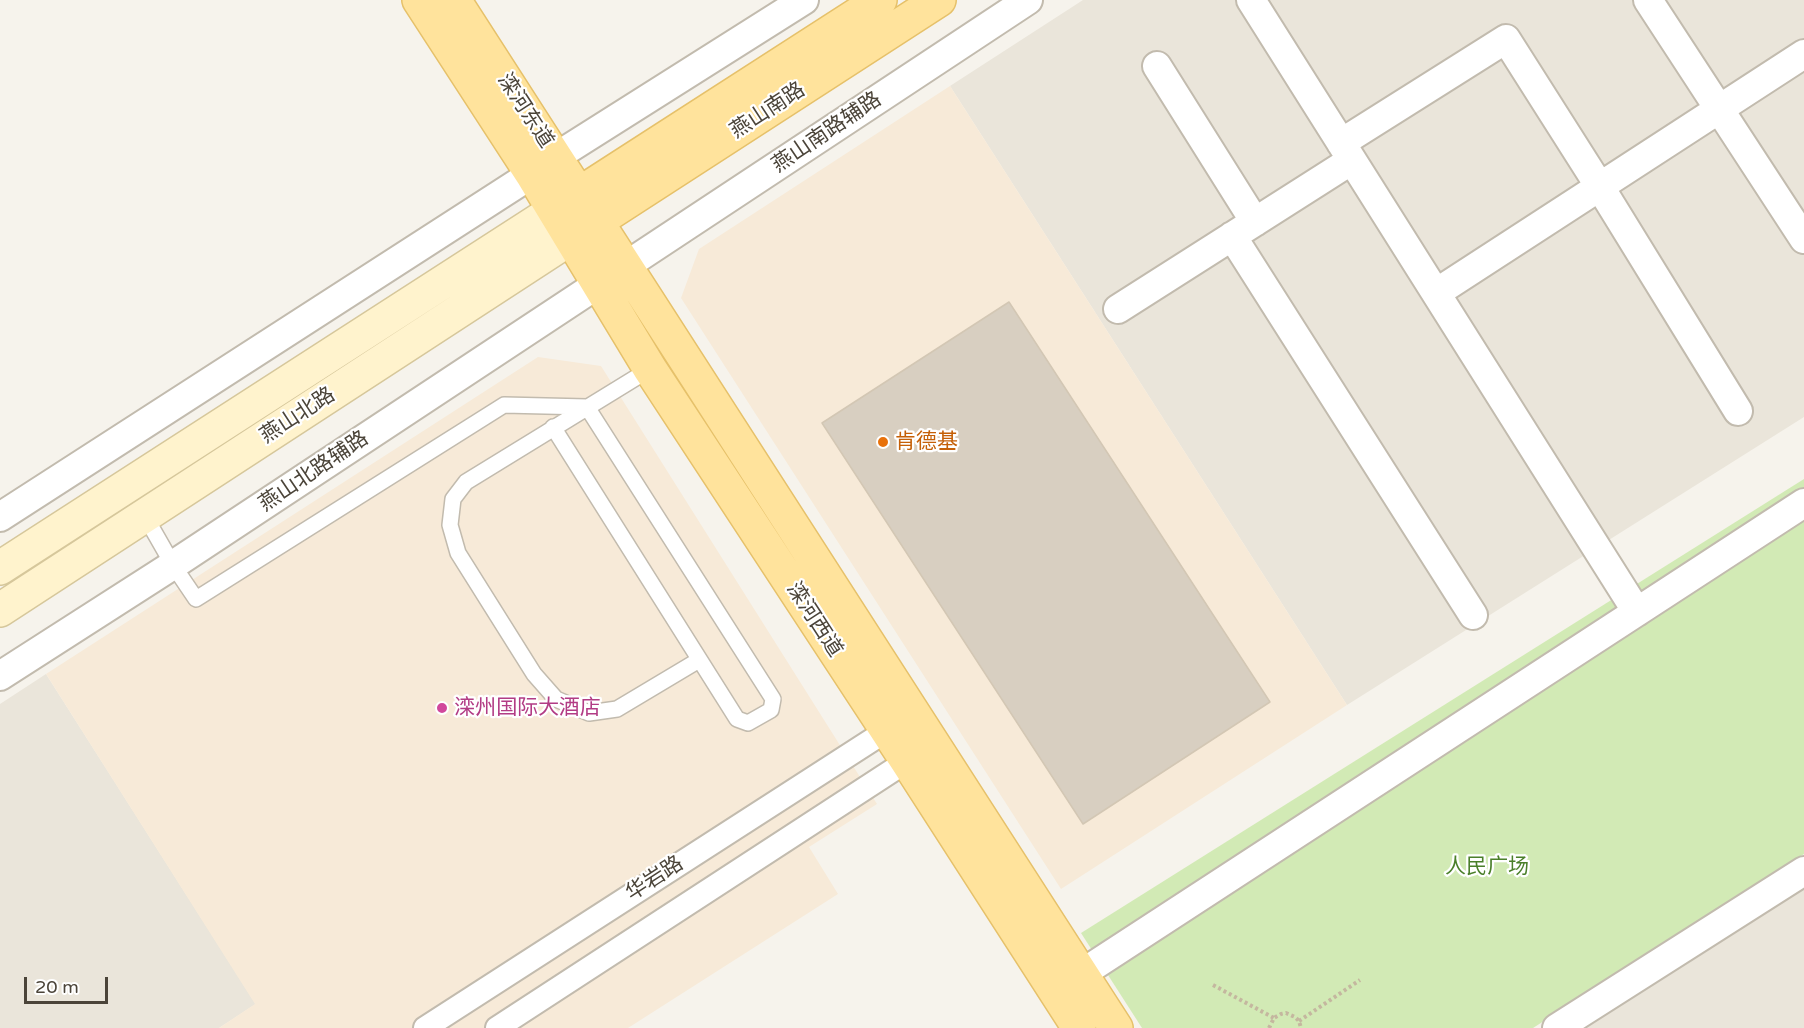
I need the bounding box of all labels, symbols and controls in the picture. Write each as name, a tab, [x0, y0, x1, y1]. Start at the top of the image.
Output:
street label: 滦河东道	[492, 69, 558, 153]
street label: 燕山南路	[726, 78, 810, 144]
street label: 燕山南路辅路	[768, 87, 886, 179]
street label: 燕山北路	[256, 383, 340, 449]
street label: 燕山北路辅路	[255, 426, 373, 518]
place label: 肯德基	[895, 429, 958, 455]
marker: 肯德基	[876, 435, 890, 449]
street label: 滦河西道	[781, 578, 847, 662]
place label: 滦州国际大酒店	[454, 695, 601, 721]
marker: 滦州国际大酒店	[435, 701, 449, 715]
street label: 华岩路	[622, 851, 688, 907]
park label: 人民广场	[1445, 854, 1529, 880]
scale bar	[27, 965, 111, 1003]
text: 20 m	[35, 976, 79, 998]

